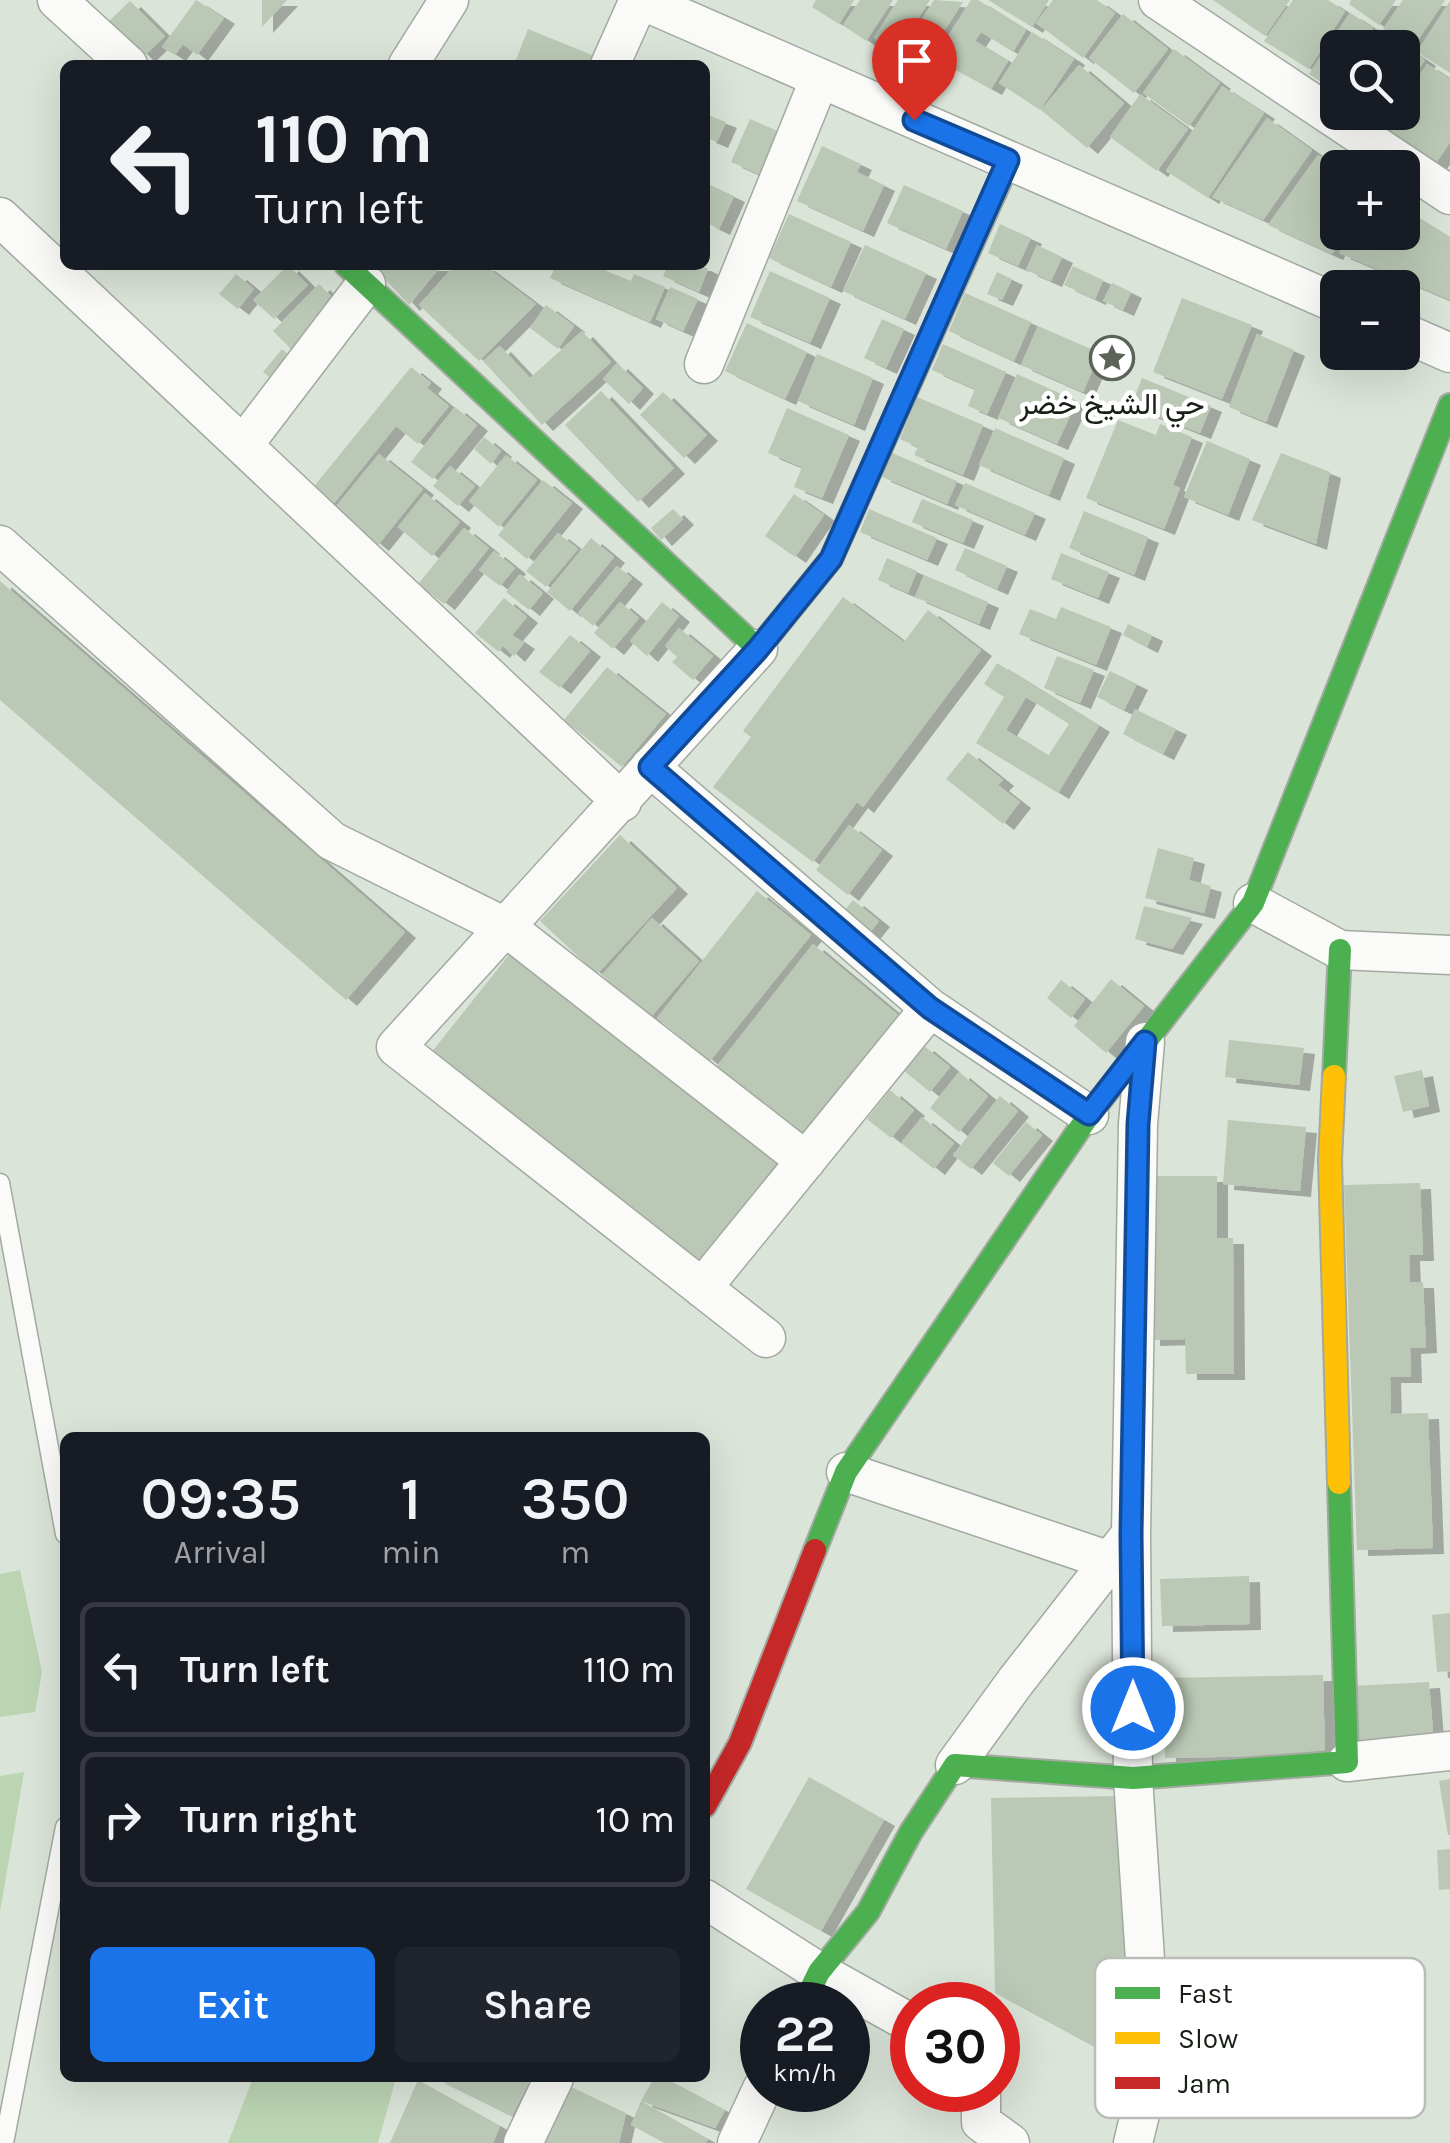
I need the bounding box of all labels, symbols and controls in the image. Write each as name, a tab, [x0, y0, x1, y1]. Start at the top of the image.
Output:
pin	[872, 18, 957, 121]
map controls	[1320, 30, 1420, 370]
button: search	[1320, 30, 1420, 130]
icon: arrive	[887, 33, 942, 88]
text: 110 m	[255, 98, 433, 180]
icon: left	[90, 100, 220, 230]
button: +	[1320, 150, 1420, 250]
text: Turn left	[255, 182, 424, 234]
button: −	[1320, 270, 1420, 370]
place icon: حي الشيخ خضر	[1089, 335, 1135, 381]
place label: حي الشيخ خضر	[1018, 386, 1205, 428]
text: 09:35	[141, 1464, 301, 1534]
text: 1	[400, 1464, 421, 1534]
text: 350	[521, 1464, 629, 1534]
text: Arrival	[174, 1534, 268, 1571]
text: min	[381, 1534, 440, 1571]
text: m	[560, 1534, 590, 1571]
icon: left	[95, 1642, 150, 1697]
text: Turn left	[180, 1647, 330, 1692]
text: 110 m	[583, 1647, 675, 1692]
position arrow	[1081, 1656, 1185, 1760]
icon: right	[95, 1792, 150, 1847]
text: Turn right	[180, 1797, 357, 1842]
text: 10 m	[595, 1797, 675, 1842]
button: Exit	[90, 1947, 375, 2062]
button: Share	[395, 1947, 680, 2062]
legend	[1095, 1958, 1425, 2118]
text: Fast	[1178, 1977, 1233, 2010]
speed limit sign: 30	[890, 1982, 1020, 2112]
text: 22	[775, 2005, 835, 2064]
text: Slow	[1178, 2022, 1238, 2055]
text: km/h	[773, 2058, 837, 2087]
text: Jam	[1178, 2067, 1231, 2100]

